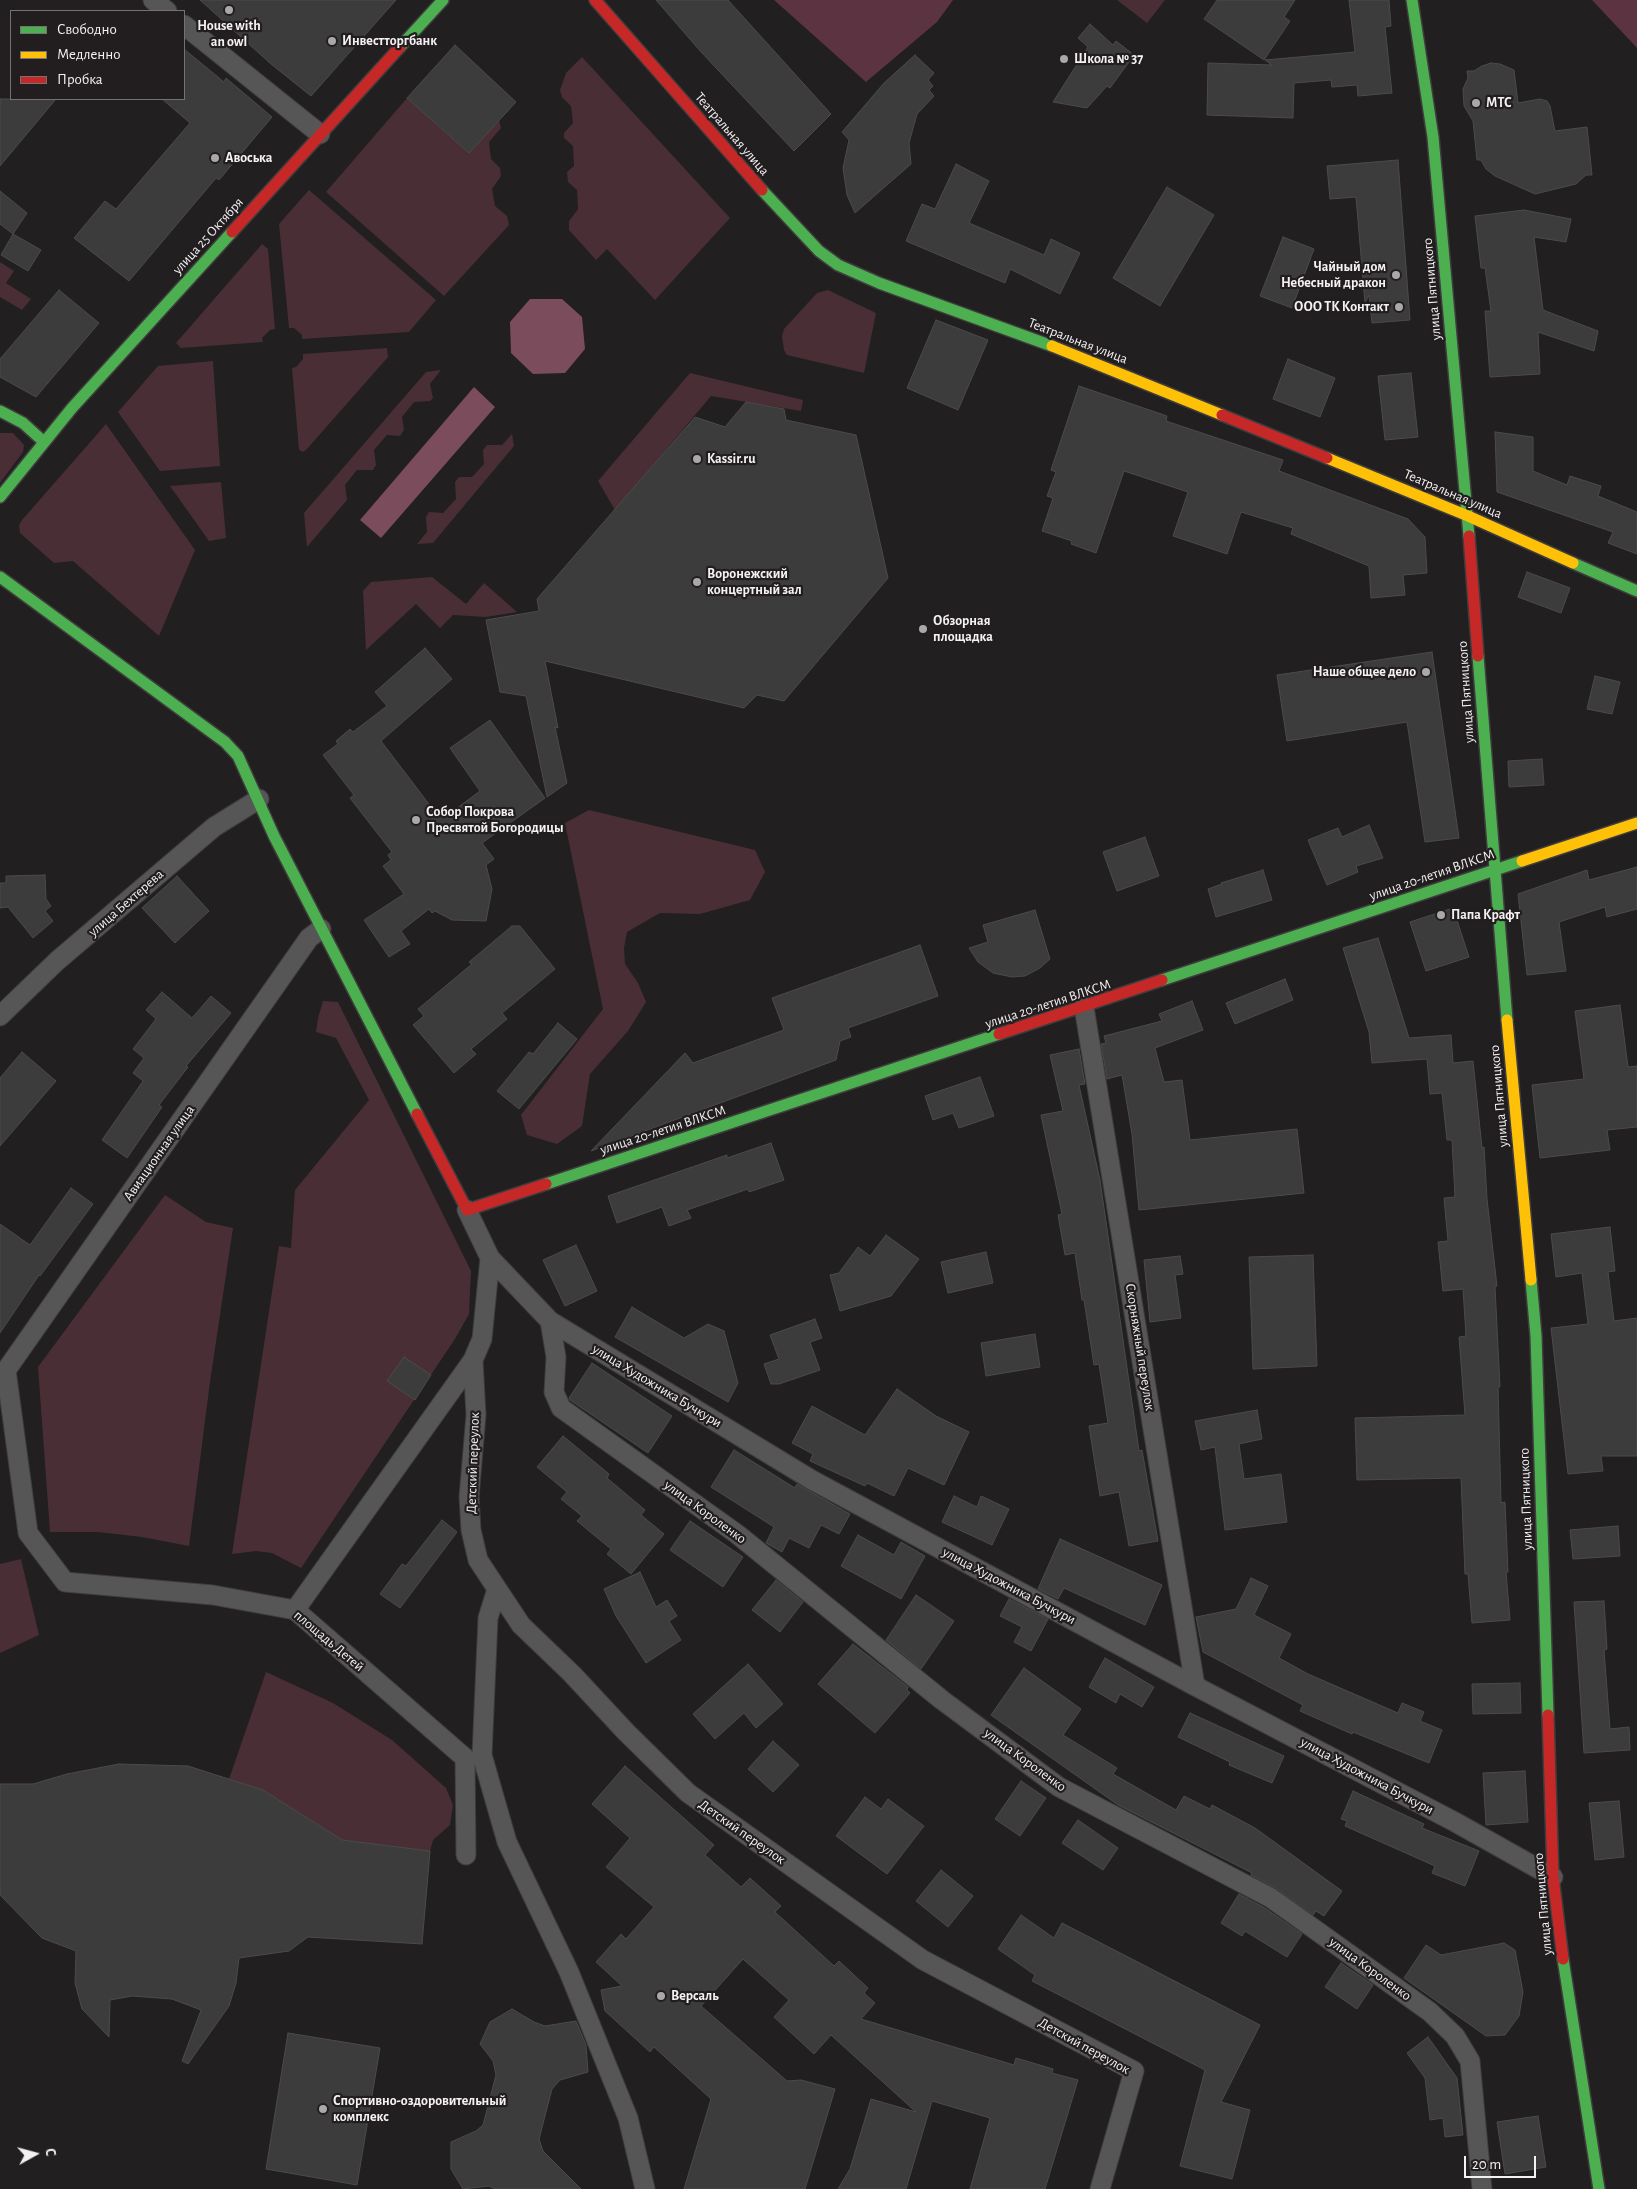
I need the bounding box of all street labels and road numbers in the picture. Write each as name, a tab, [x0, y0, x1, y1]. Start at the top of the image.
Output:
street label: Театральная улица	[691, 89, 773, 179]
street label: улица 25 Октября	[169, 194, 247, 278]
street label: улица Пятницкого	[1419, 237, 1445, 341]
street label: Театральная улица	[1026, 314, 1130, 368]
street label: Театральная улица	[1401, 466, 1505, 522]
street label: улица Пятницкого	[1454, 640, 1478, 744]
street label: улица 20-летия ВЛКСМ	[1367, 846, 1497, 904]
street label: улица Бехтерева	[85, 866, 167, 940]
street label: улица 20-летия ВЛКСМ	[983, 976, 1113, 1032]
street label: улица Пятницкого	[1486, 1044, 1512, 1148]
street label: Авиационная улица	[120, 1102, 198, 1204]
street label: улица 20-летия ВЛКСМ	[598, 1102, 728, 1158]
street label: Скорняжный переулок	[1122, 1282, 1158, 1412]
street label: улица Художника Бучкури	[589, 1341, 725, 1431]
street label: Детский переулок	[463, 1412, 483, 1514]
street label: улица Пятницкого	[1516, 1448, 1536, 1550]
street label: улица Короленко	[661, 1477, 749, 1547]
street label: улица Художника Бучкури	[939, 1544, 1079, 1628]
street label: площадь Детей	[290, 1607, 368, 1675]
street label: улица Короленко	[981, 1725, 1069, 1795]
street label: улица Художника Бучкури	[1297, 1734, 1437, 1818]
street label: Детский переулок	[695, 1796, 789, 1868]
street label: улица Пятницкого	[1530, 1852, 1556, 1956]
street label: улица Короленко	[1326, 1934, 1414, 2004]
street label: Детский переулок	[1035, 2014, 1133, 2078]

